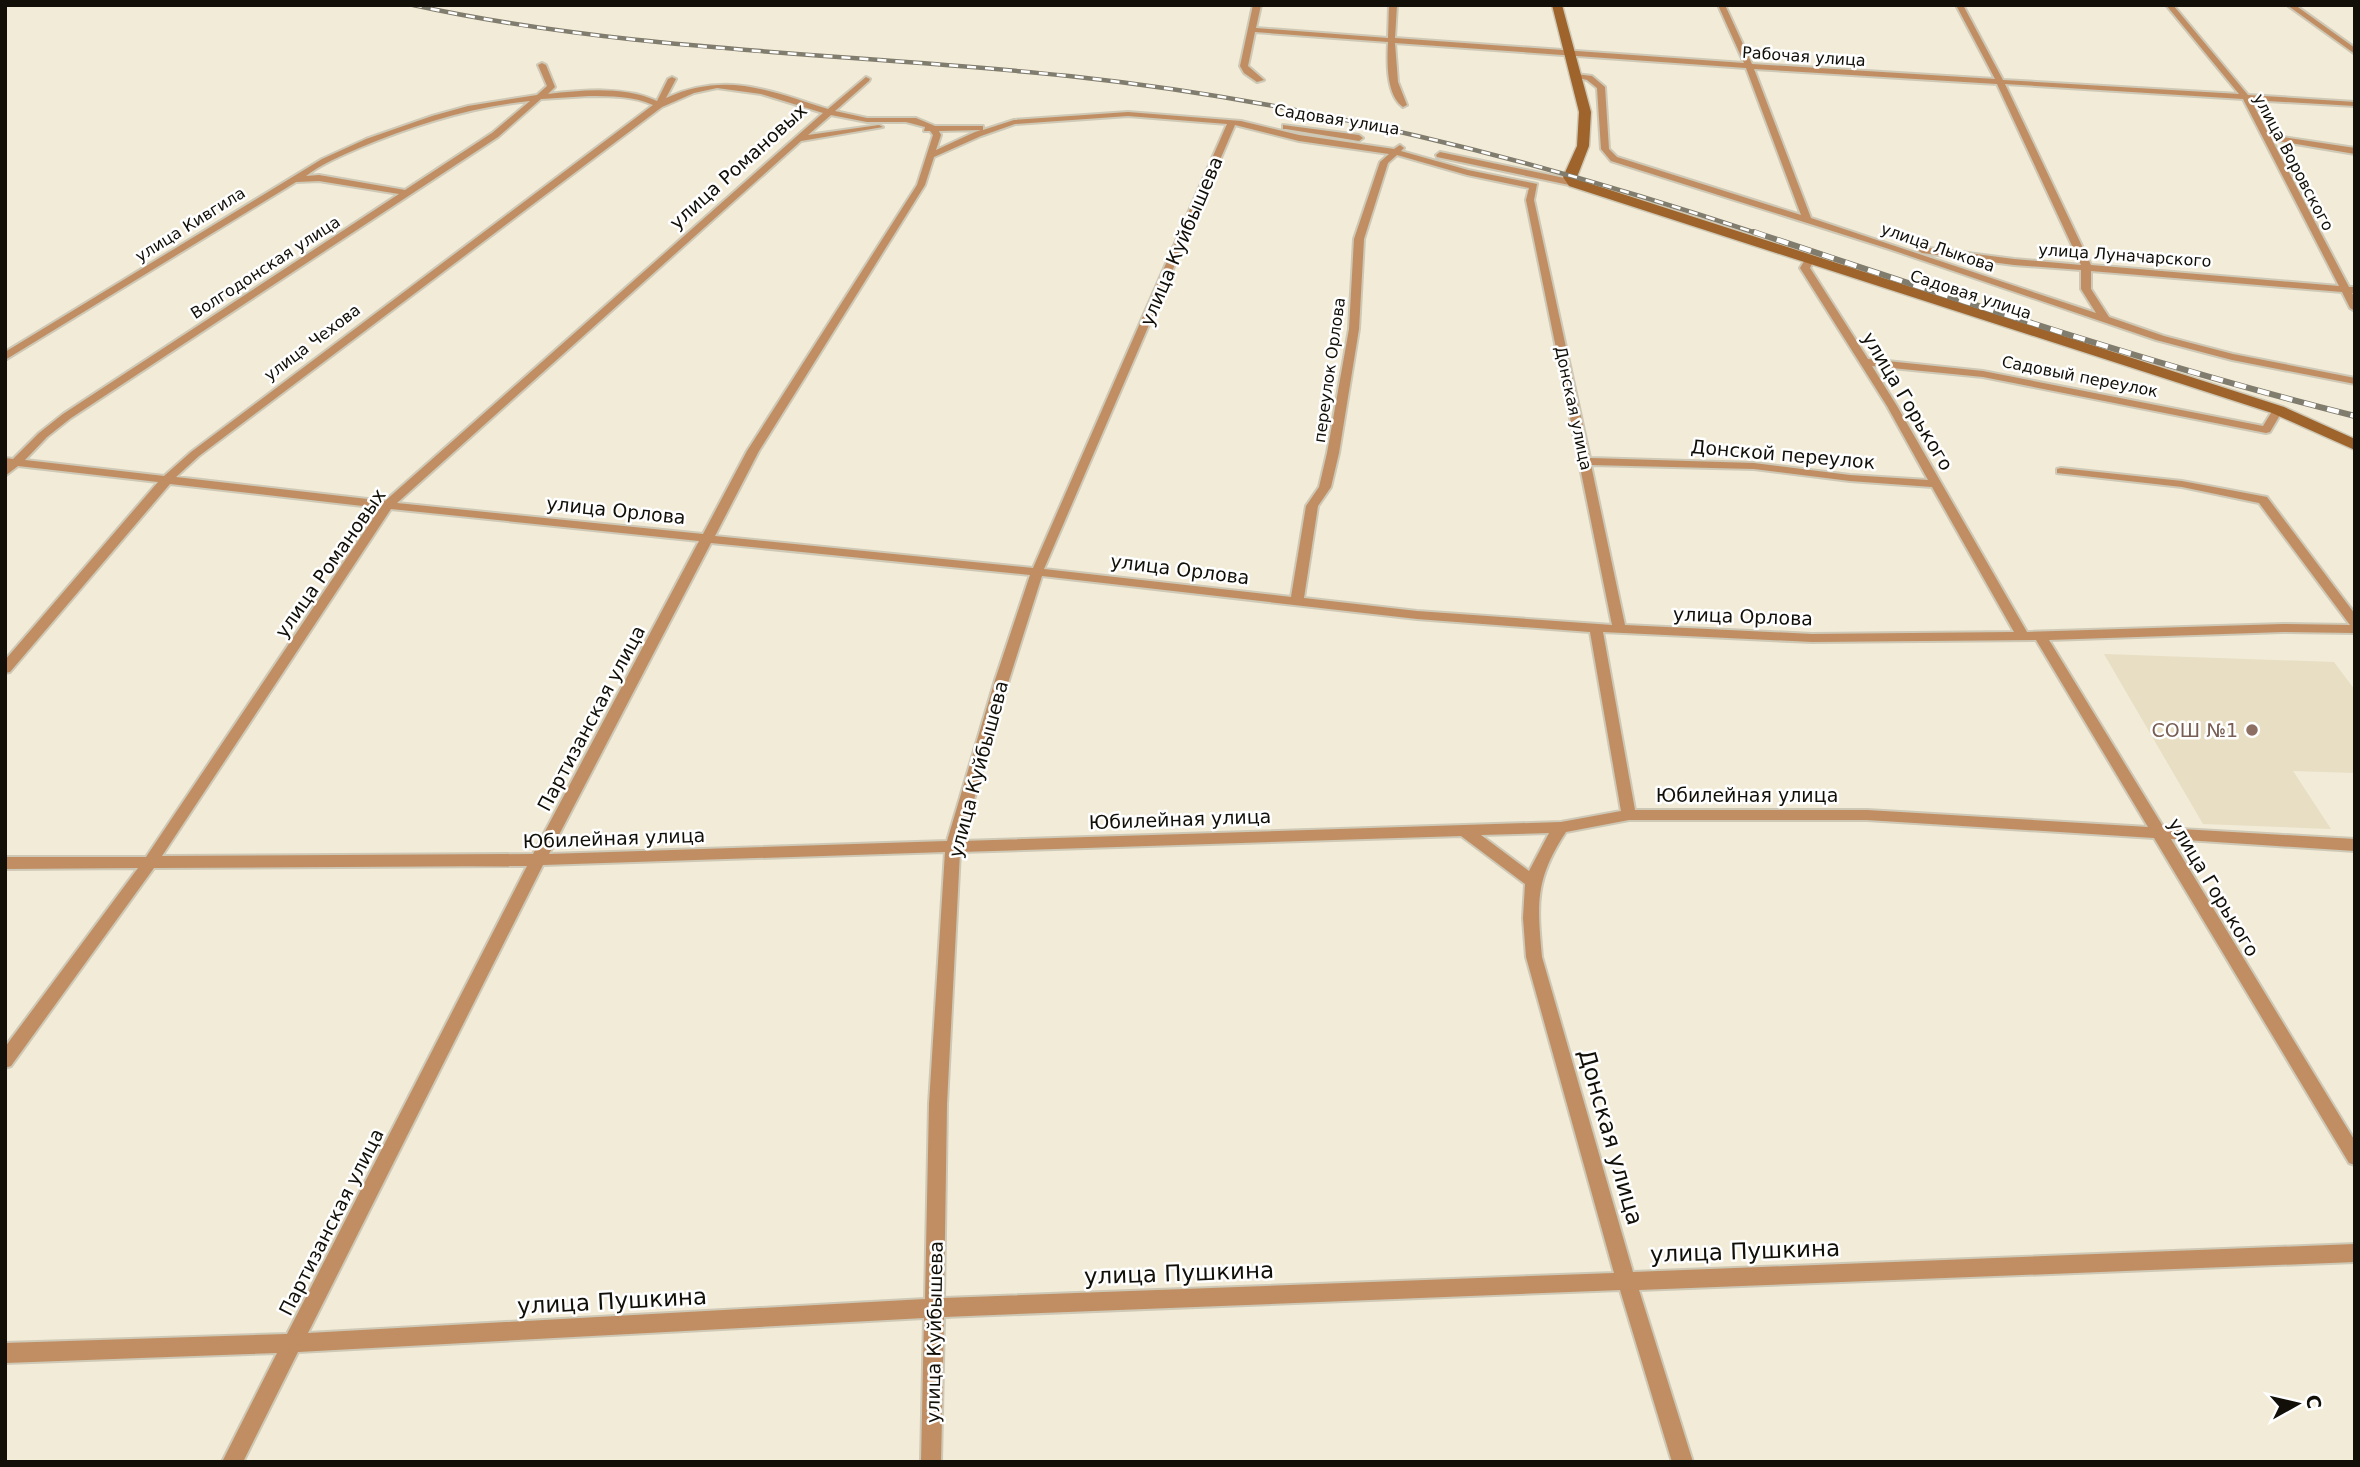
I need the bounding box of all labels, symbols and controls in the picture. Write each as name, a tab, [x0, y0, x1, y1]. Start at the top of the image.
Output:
street label: Рабочая улица	[1742, 43, 1866, 70]
street label: улица Воровского	[2249, 90, 2338, 234]
street label: улица Романовых	[665, 99, 811, 233]
street label: Садовая улица	[1273, 100, 1401, 139]
street label: улица Куйбышева	[1135, 153, 1227, 329]
street label: улица Кивгила	[132, 183, 249, 266]
street label: Волгодонская улица	[187, 212, 344, 323]
street label: улица Лыкова	[1878, 219, 1997, 276]
street label: улица Луначарского	[2038, 240, 2212, 271]
street label: Садовая улица	[1908, 266, 2034, 323]
street label: переулок Орлова	[1310, 296, 1349, 444]
street label: улица Чехова	[261, 300, 364, 385]
street label: улица Горького	[1858, 328, 1958, 474]
street label: Донская улица	[1551, 344, 1596, 472]
street label: Садовый переулок	[2000, 352, 2160, 401]
street label: Донской переулок	[1690, 435, 1876, 473]
street label: улица Романовых	[270, 484, 390, 642]
street label: улица Орлова	[545, 492, 687, 528]
street label: улица Орлова	[1109, 550, 1251, 588]
street label: улица Орлова	[1673, 603, 1813, 629]
street label: Партизанская улица	[533, 621, 649, 815]
street label: улица Куйбышева	[944, 678, 1012, 860]
place label: СОШ №1	[2152, 719, 2238, 741]
marker: СОШ №1	[2244, 722, 2260, 738]
street label: Юбилейная улица	[1656, 784, 1838, 806]
street label: Юбилейная улица	[1088, 805, 1272, 833]
street label: улица Горького	[2164, 814, 2264, 960]
street label: Юбилейная улица	[522, 824, 706, 852]
street label: Донская улица	[1573, 1046, 1649, 1228]
street label: Партизанская улица	[274, 1125, 388, 1319]
street label: улица Пушкина	[1649, 1235, 1841, 1267]
street label: улица Куйбышева	[921, 1241, 947, 1423]
street label: улица Пушкина	[1083, 1257, 1275, 1289]
street label: улица Пушкина	[516, 1283, 708, 1319]
north arrow	[2262, 1369, 2332, 1439]
text: С	[2302, 1393, 2326, 1410]

